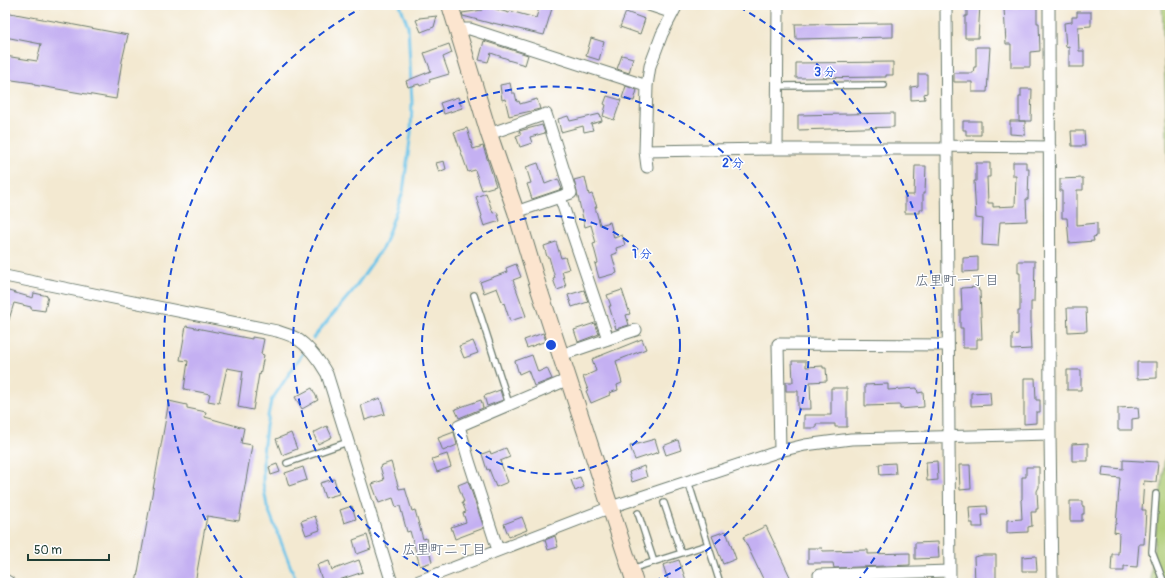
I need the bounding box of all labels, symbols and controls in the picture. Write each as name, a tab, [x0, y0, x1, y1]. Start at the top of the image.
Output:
text: 3 分	[814, 65, 836, 80]
text: 2 分	[722, 156, 744, 171]
text: 1 分	[632, 247, 652, 262]
district label: 広里町一丁目	[915, 272, 999, 289]
centre of rings	[544, 338, 558, 352]
scale bar	[28, 536, 109, 562]
district label: 広里町二丁目	[402, 541, 486, 558]
text: 50 m	[34, 543, 62, 558]

